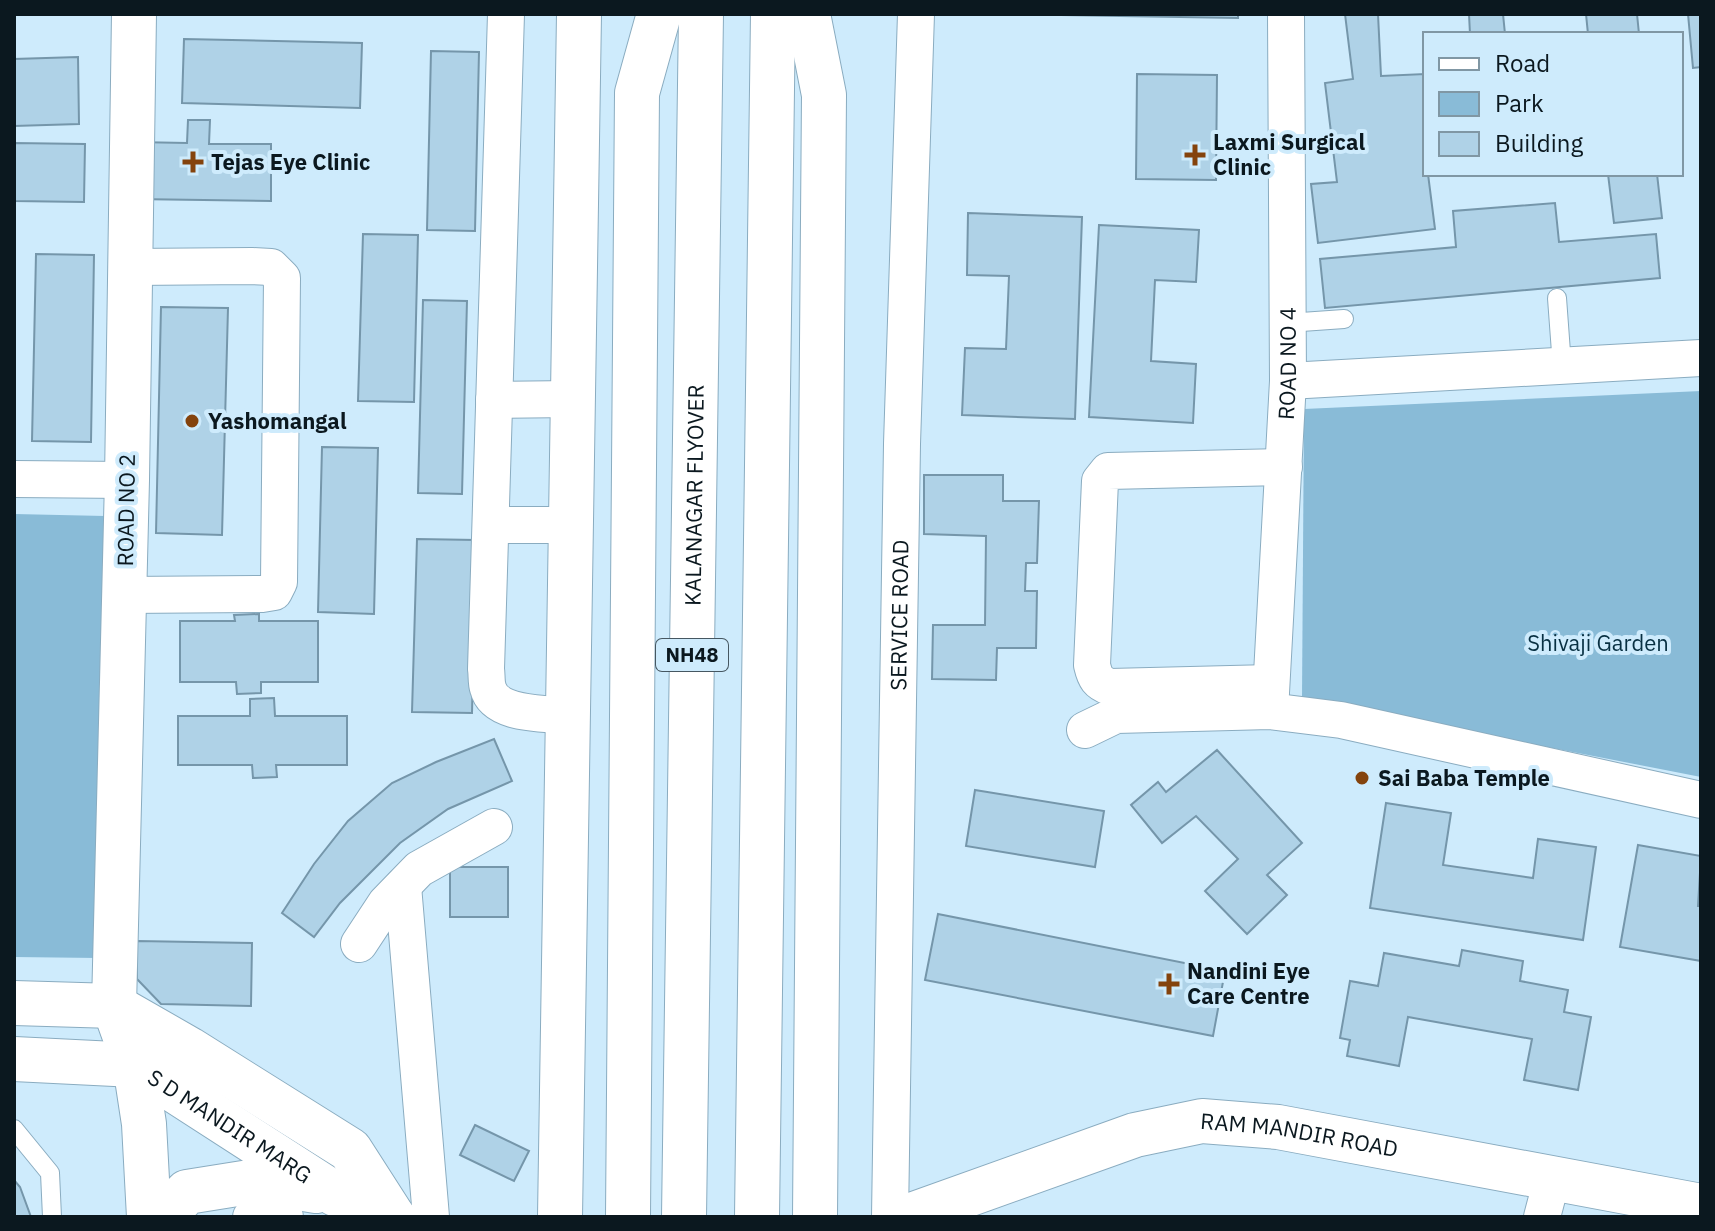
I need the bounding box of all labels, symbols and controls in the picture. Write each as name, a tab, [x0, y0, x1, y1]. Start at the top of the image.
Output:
legend	[1423, 32, 1683, 176]
text: Road	[1495, 47, 1550, 79]
text: Park	[1495, 87, 1544, 119]
place label: Laxmi Surgical Clinic	[1213, 127, 1365, 181]
text: Building	[1495, 127, 1583, 159]
marker: Laxmi Surgical Clinic	[1184, 144, 1206, 166]
place label: Tejas Eye Clinic	[211, 147, 370, 176]
marker: Tejas Eye Clinic	[182, 151, 204, 173]
street label: ROAD NO 4	[1271, 307, 1302, 421]
street label: KALANAGAR FLYOVER	[678, 384, 710, 606]
place label: Yashomangal	[208, 406, 347, 435]
marker: Yashomangal	[183, 412, 201, 430]
street label: ROAD NO 2	[110, 453, 141, 567]
street label: SERVICE ROAD	[883, 539, 915, 691]
park label: Shivaji Garden	[1527, 628, 1669, 657]
road number: NH48	[656, 639, 728, 671]
place label: Sai Baba Temple	[1378, 763, 1550, 792]
marker: Sai Baba Temple	[1353, 769, 1371, 787]
place label: Nandini Eye Care Centre	[1187, 956, 1310, 1010]
marker: Nandini Eye Care Centre	[1158, 973, 1180, 995]
street label: S D MANDIR MARG	[143, 1062, 318, 1189]
street label: RAM MANDIR ROAD	[1199, 1106, 1401, 1163]

